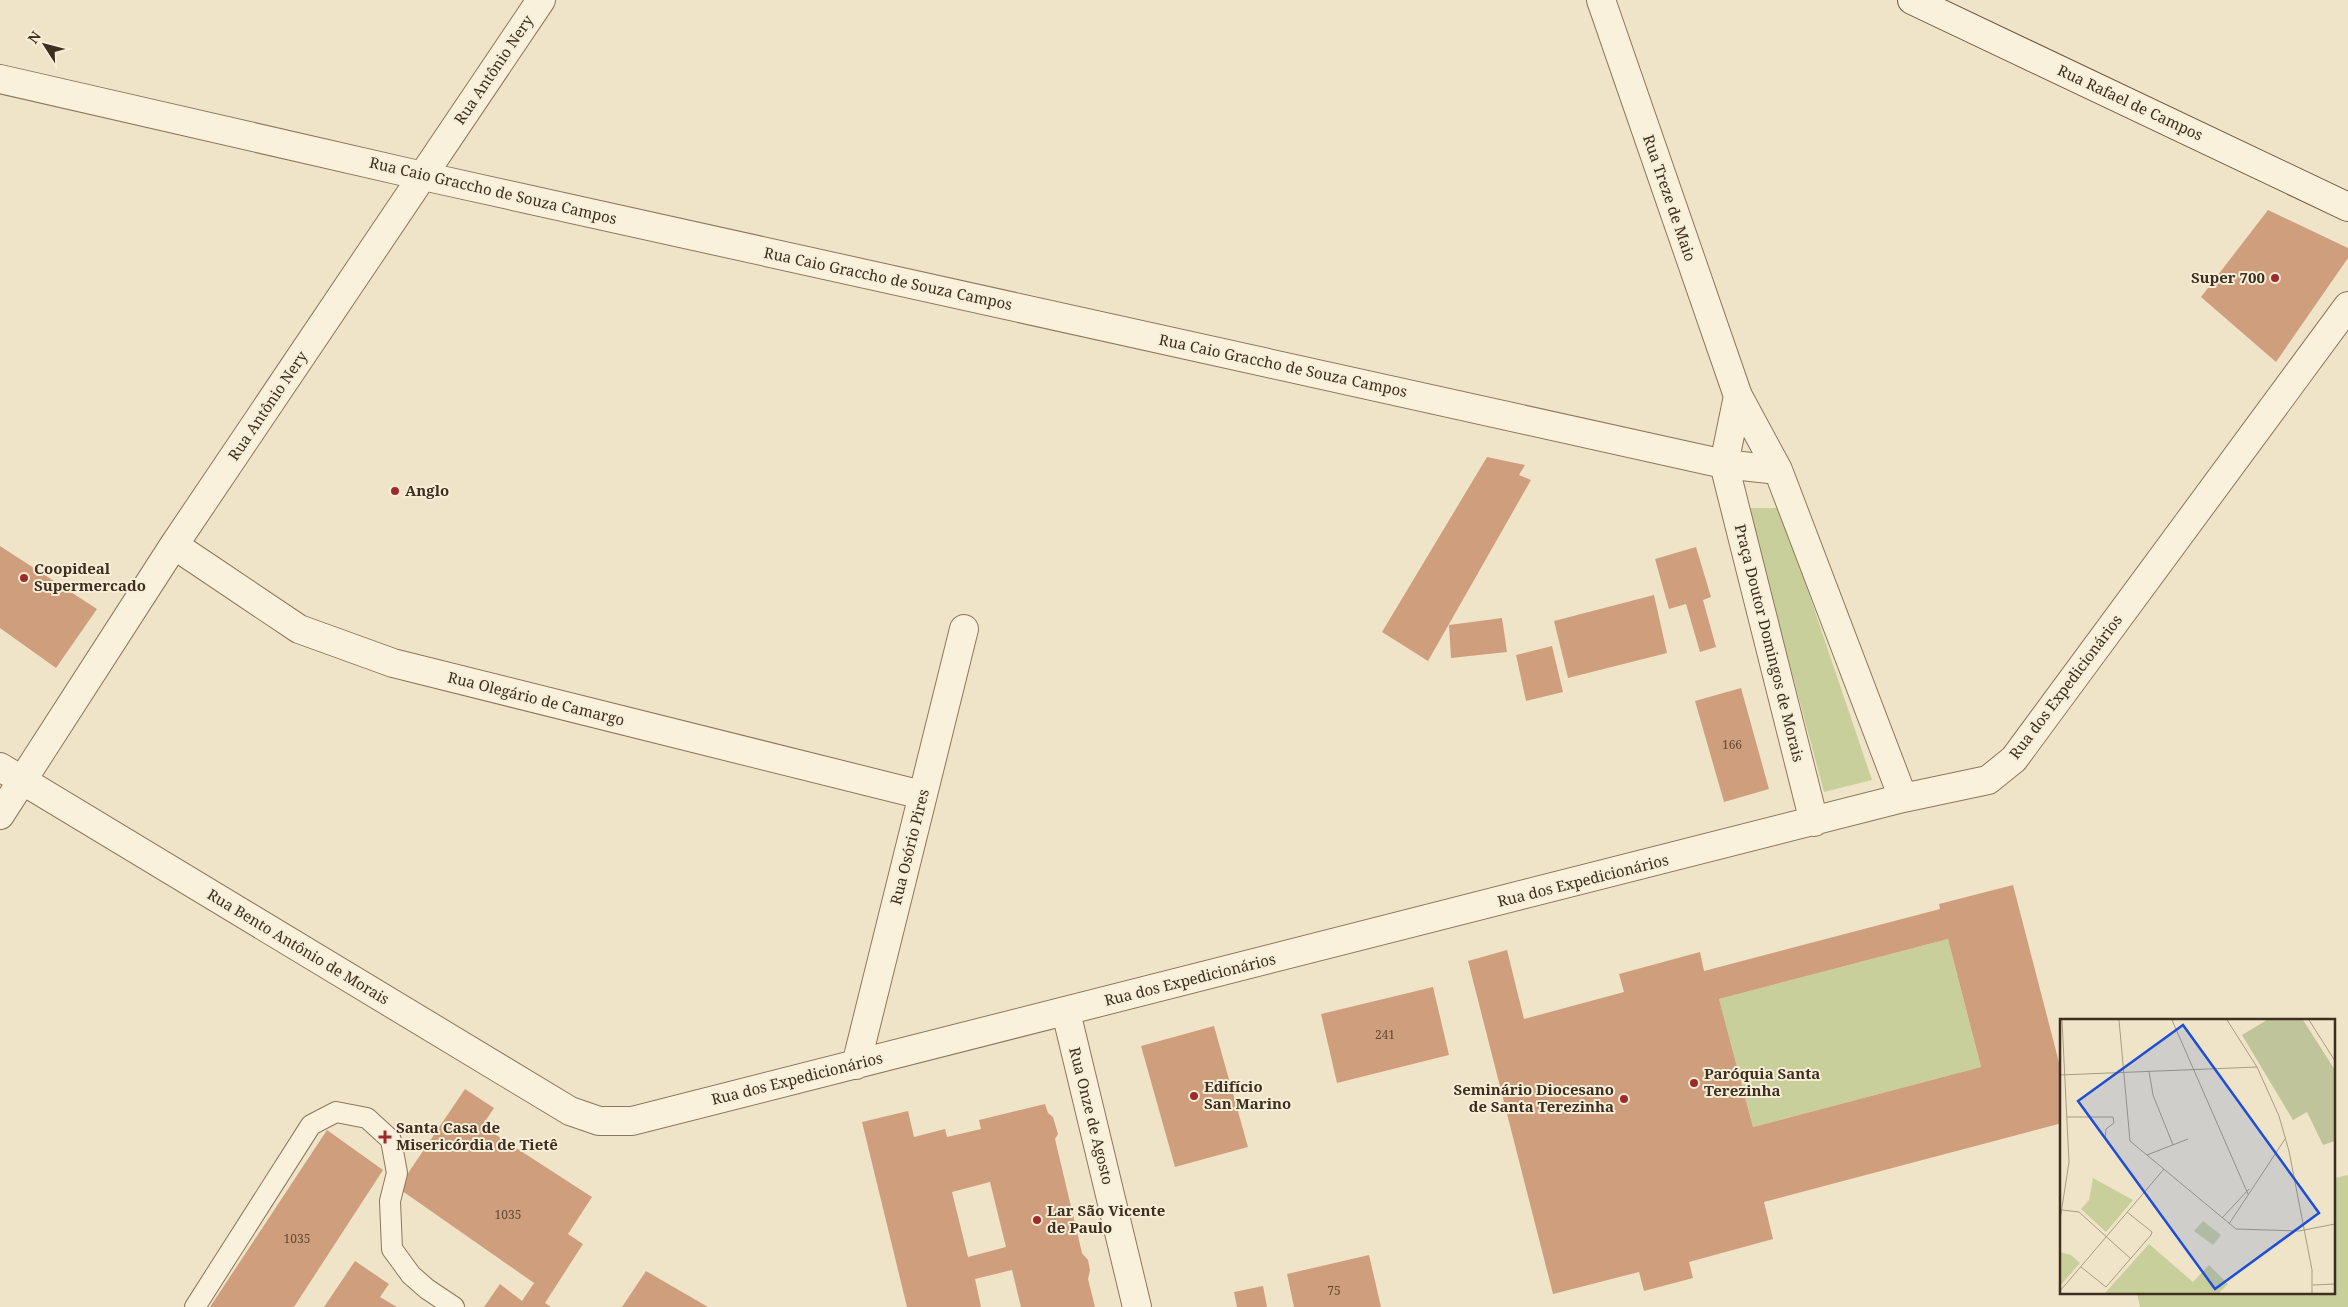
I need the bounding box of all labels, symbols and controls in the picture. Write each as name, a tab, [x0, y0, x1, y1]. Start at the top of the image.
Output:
street label: Rua Antônio Nery	[449, 10, 538, 128]
north arrow	[20, 20, 70, 70]
text: N	[23, 27, 45, 47]
street label: Rua Rafael de Campos	[2055, 60, 2207, 145]
street label: Rua Treze de Maio	[1639, 132, 1701, 264]
street label: Rua Caio Graccho de Souza Campos	[368, 152, 619, 228]
street label: Rua Caio Graccho de Souza Campos	[762, 242, 1014, 314]
place label: Super 700	[2191, 267, 2265, 287]
marker: Super 700	[2269, 272, 2281, 284]
street label: Rua Caio Graccho de Souza Campos	[1157, 329, 1409, 401]
street label: Rua Antônio Nery	[223, 346, 312, 464]
place label: Anglo	[405, 480, 449, 500]
marker: Anglo	[389, 485, 401, 497]
street label: Praça Doutor Domingos de Morais	[1731, 522, 1809, 764]
place label: Coopideal Supermercado	[34, 558, 146, 595]
marker: Coopideal Supermercado	[18, 572, 30, 584]
street label: Rua dos Expedicionários	[2004, 610, 2126, 763]
street label: Rua Olegário de Camargo	[446, 666, 627, 730]
house number: 166	[1722, 736, 1742, 753]
street label: Rua Osório Pires	[885, 787, 933, 907]
street label: Rua dos Expedicionários	[1495, 849, 1671, 911]
street label: Rua Bento Antônio de Morais	[204, 884, 393, 1009]
street label: Rua dos Expedicionários	[1102, 948, 1278, 1010]
inset map	[2060, 1019, 2336, 1294]
house number: 241	[1375, 1026, 1395, 1043]
street label: Rua Onze de Agosto	[1065, 1045, 1119, 1187]
street label: Rua dos Expedicionários	[709, 1047, 885, 1109]
place label: Paróquia Santa Terezinha	[1704, 1063, 1820, 1100]
place label: Edifício San Marino	[1204, 1076, 1291, 1113]
marker: Paróquia Santa Terezinha	[1688, 1077, 1700, 1089]
place label: Seminário Diocesano de Santa Terezinha	[1454, 1079, 1614, 1116]
marker: Edifício San Marino	[1188, 1090, 1200, 1102]
marker: Seminário Diocesano de Santa Terezinha	[1618, 1093, 1630, 1105]
place label: Santa Casa de Misericórdia de Tietê	[396, 1117, 558, 1154]
marker: Santa Casa de Misericórdia de Tietê	[378, 1130, 392, 1144]
place label: Lar São Vicente de Paulo	[1047, 1200, 1165, 1237]
house number: 1035	[495, 1206, 521, 1223]
marker: Lar São Vicente de Paulo	[1031, 1214, 1043, 1226]
house number: 1035	[284, 1230, 310, 1247]
house number: 75	[1327, 1282, 1341, 1299]

